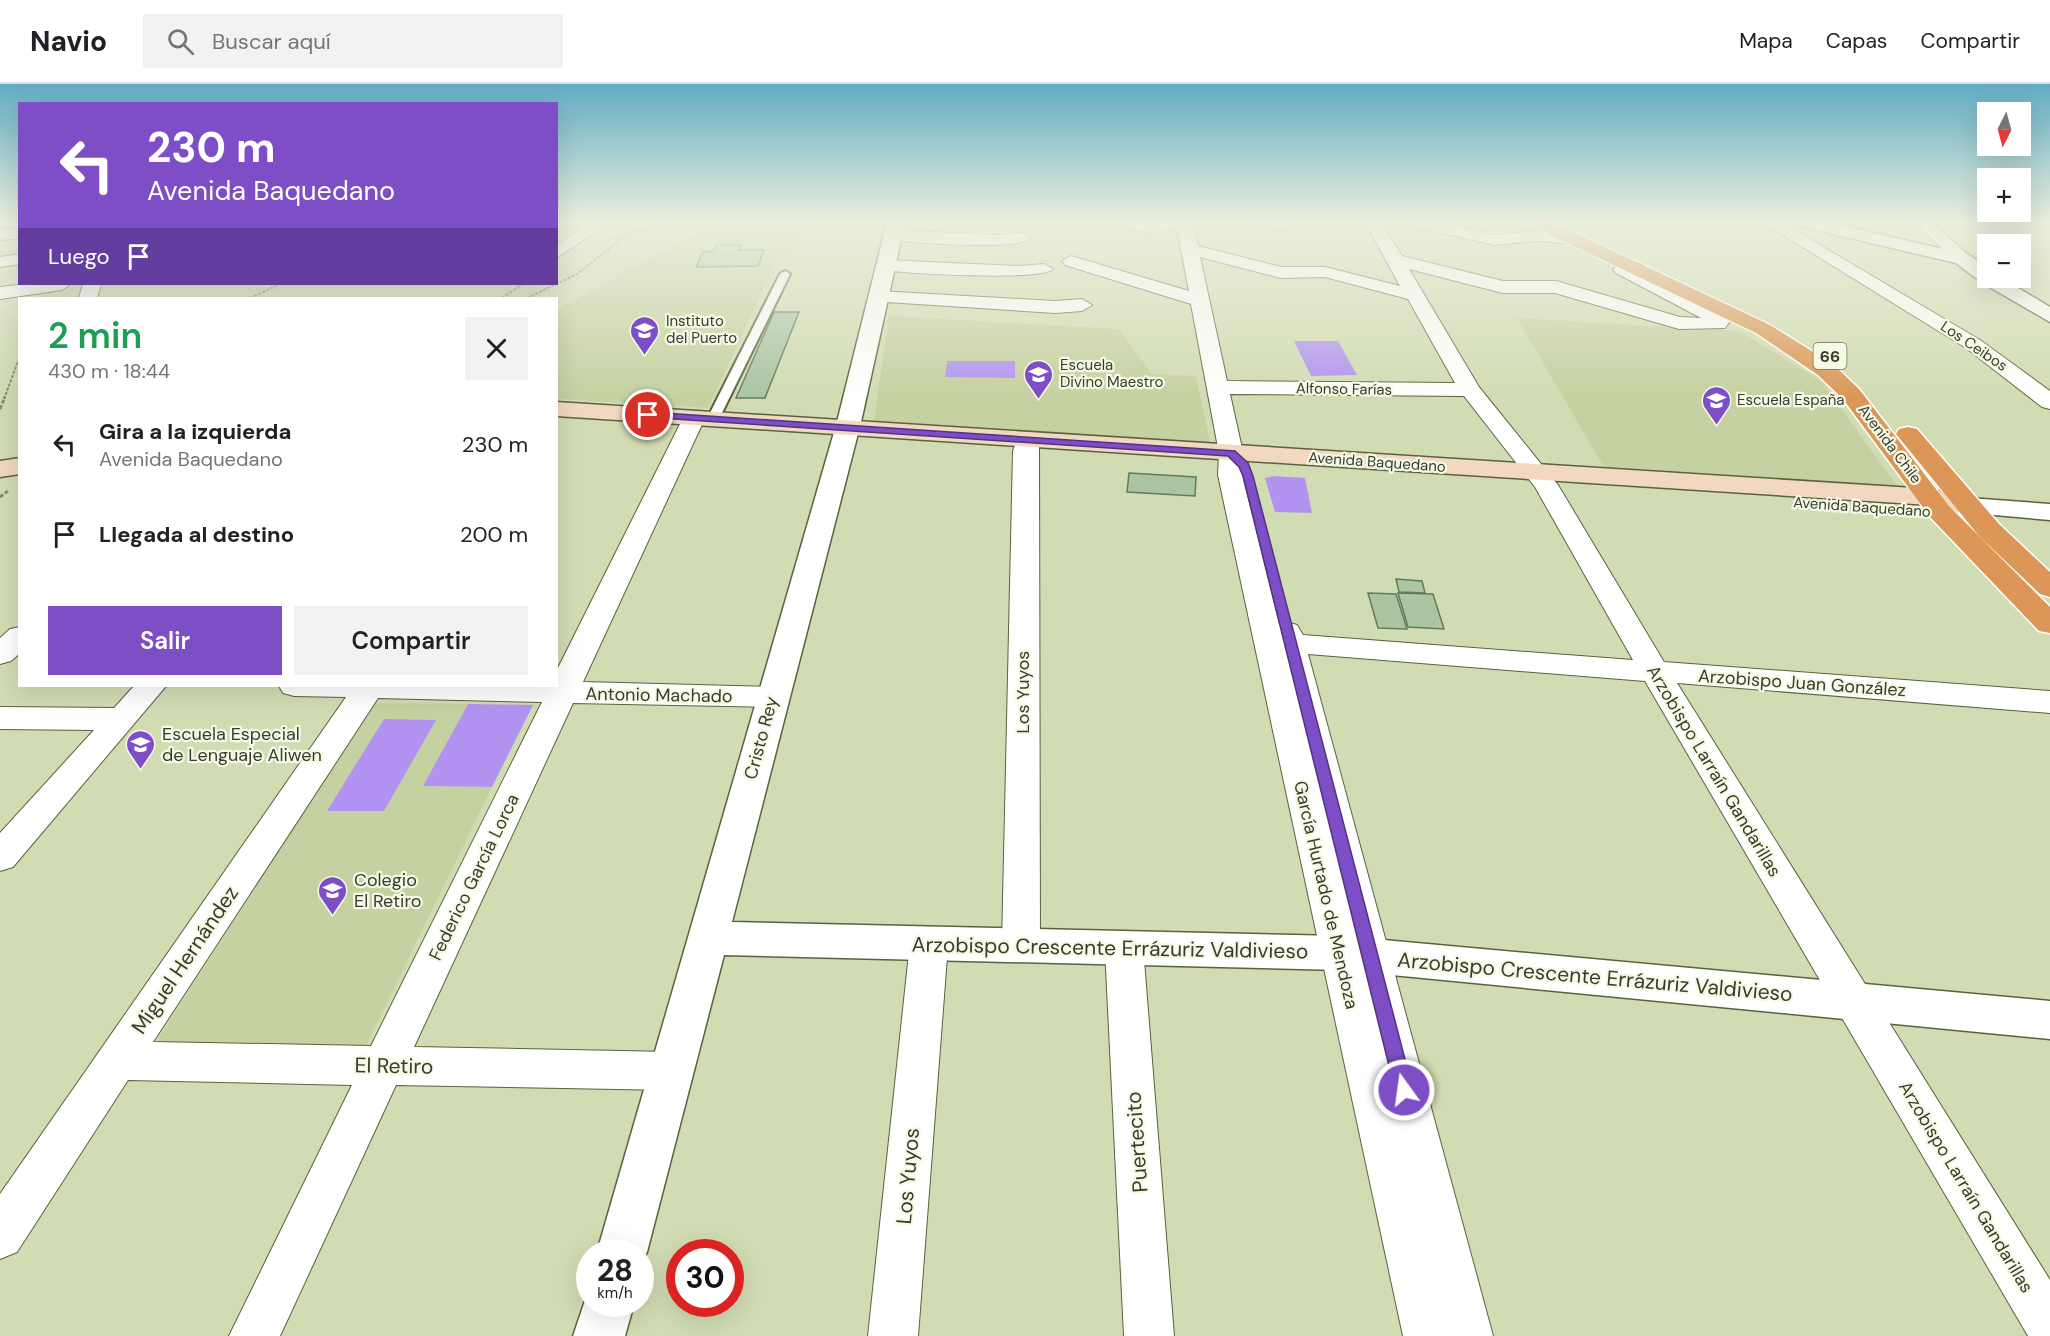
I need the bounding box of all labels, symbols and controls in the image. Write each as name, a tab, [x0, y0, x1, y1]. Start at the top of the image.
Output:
search box	[143, 14, 563, 68]
text: Navio	[30, 23, 107, 60]
icon: search	[164, 25, 197, 58]
text: Buscar aquí	[212, 27, 331, 56]
text: Mapa	[1739, 27, 1793, 55]
text: Capas	[1826, 27, 1887, 55]
text: Compartir	[1920, 27, 2020, 55]
north arrow	[1977, 102, 2031, 156]
map controls	[1977, 102, 2031, 288]
text: 230 m	[147, 120, 276, 175]
icon: left	[48, 126, 126, 204]
button: +	[1977, 168, 2031, 222]
text: Avenida Baquedano	[147, 173, 395, 208]
button: −	[1977, 234, 2031, 288]
icon: arrive	[122, 240, 155, 273]
text: Luego	[48, 242, 110, 271]
place label: Instituto del Puerto	[666, 311, 737, 348]
text: 2 min	[48, 312, 142, 359]
school or university icon: Instituto del Puerto	[629, 314, 661, 356]
street label: Los Ceibos	[1937, 316, 2011, 376]
button: close	[465, 317, 528, 380]
road number: 66	[1814, 343, 1846, 369]
place label: Escuela Divino Maestro	[1060, 355, 1164, 392]
text: 430 m · 18:44	[48, 358, 170, 384]
school or university icon: Escuela Divino Maestro	[1023, 358, 1055, 400]
street label: Alfonso Farías	[1296, 378, 1392, 400]
school or university icon: Escuela España	[1700, 384, 1732, 426]
pin	[622, 389, 673, 440]
place label: Escuela España	[1737, 390, 1845, 410]
icon: arrive	[631, 398, 664, 431]
street label: Avenida Chile	[1854, 401, 1926, 487]
text: Gira a la izquierda	[99, 417, 291, 446]
icon: left	[48, 428, 81, 461]
text: 230 m	[462, 430, 528, 459]
text: Avenida Baquedano	[99, 446, 283, 472]
street label: Avenida Baquedano	[1308, 447, 1447, 477]
street label: Avenida Baquedano	[1793, 492, 1932, 522]
icon: arrive	[48, 518, 81, 551]
text: Llegada al destino	[99, 520, 294, 549]
text: 200 m	[460, 520, 528, 549]
button: Salir	[48, 606, 282, 675]
button: Compartir	[294, 606, 528, 675]
street label: Los Yuyos	[1011, 651, 1035, 733]
street label: Arzobispo Larraín Gandarillas	[1641, 661, 1787, 881]
street label: Arzobispo Juan González	[1697, 664, 1907, 702]
street label: Antonio Machado	[585, 682, 733, 708]
street label: Cristo Rey	[738, 694, 784, 782]
place label: Escuela Especial de Lenguaje Aliwen	[162, 722, 322, 767]
school or university icon: Escuela Especial de Lenguaje Aliwen	[125, 728, 157, 770]
street label: García Hurtado de Mendoza	[1288, 779, 1364, 1011]
street label: Federico García Lorca	[423, 790, 525, 964]
place label: Colegio El Retiro	[354, 868, 421, 913]
school or university icon: Colegio El Retiro	[317, 874, 349, 916]
street label: Miguel Hernández	[125, 880, 245, 1040]
street label: Arzobispo Crescente Errázuriz Valdivieso	[911, 931, 1309, 965]
street label: Arzobispo Crescente Errázuriz Valdivieso	[1396, 946, 1794, 1008]
street label: El Retiro	[354, 1051, 434, 1081]
position arrow	[1372, 1058, 1436, 1122]
street label: Arzobispo Larraín Gandarillas	[1893, 1077, 2039, 1297]
street label: Puertecito	[1120, 1091, 1154, 1193]
street label: Los Yuyos	[890, 1127, 926, 1225]
speed limit sign: 30	[666, 1239, 744, 1317]
text: 28	[597, 1251, 633, 1290]
text: km/h	[597, 1283, 633, 1303]

